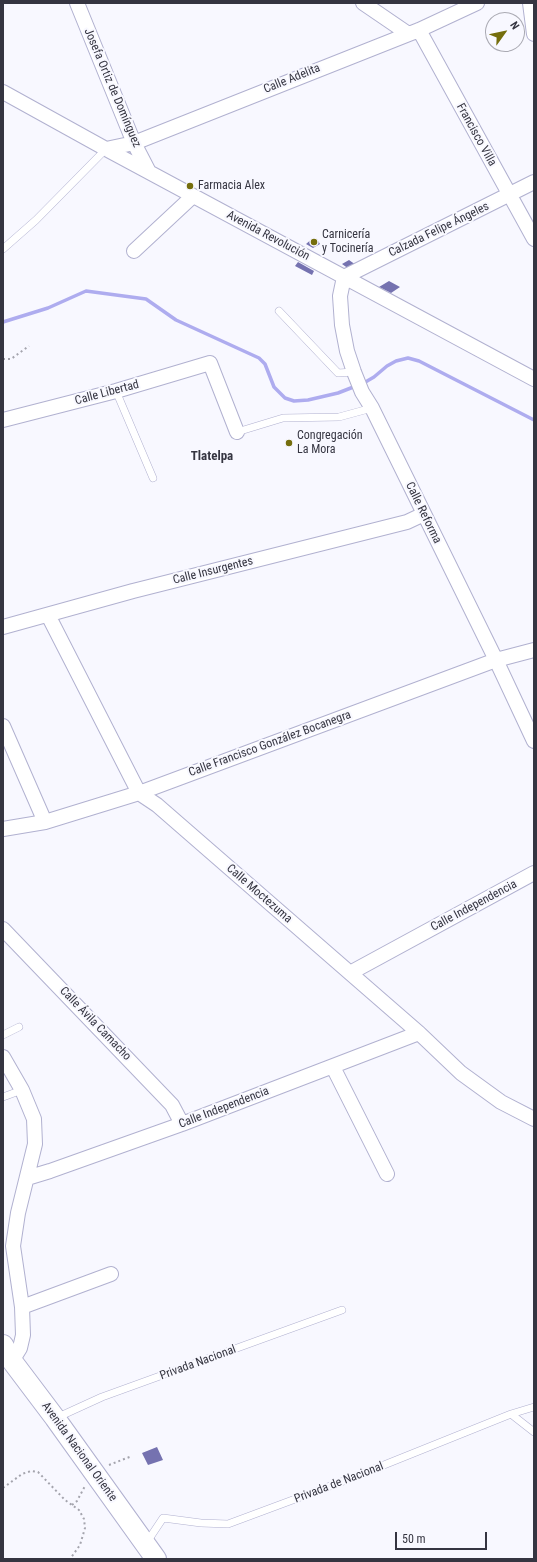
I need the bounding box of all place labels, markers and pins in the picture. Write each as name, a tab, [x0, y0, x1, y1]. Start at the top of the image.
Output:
place label: Farmacia Alex	[198, 179, 265, 193]
marker: Farmacia Alex	[185, 181, 195, 191]
place label: Carnicería y Tocinería	[322, 228, 373, 256]
marker: Carnicería y Tocinería	[309, 237, 319, 247]
place label: Congregación La Mora	[297, 429, 363, 457]
marker: Congregación La Mora	[284, 438, 294, 448]

